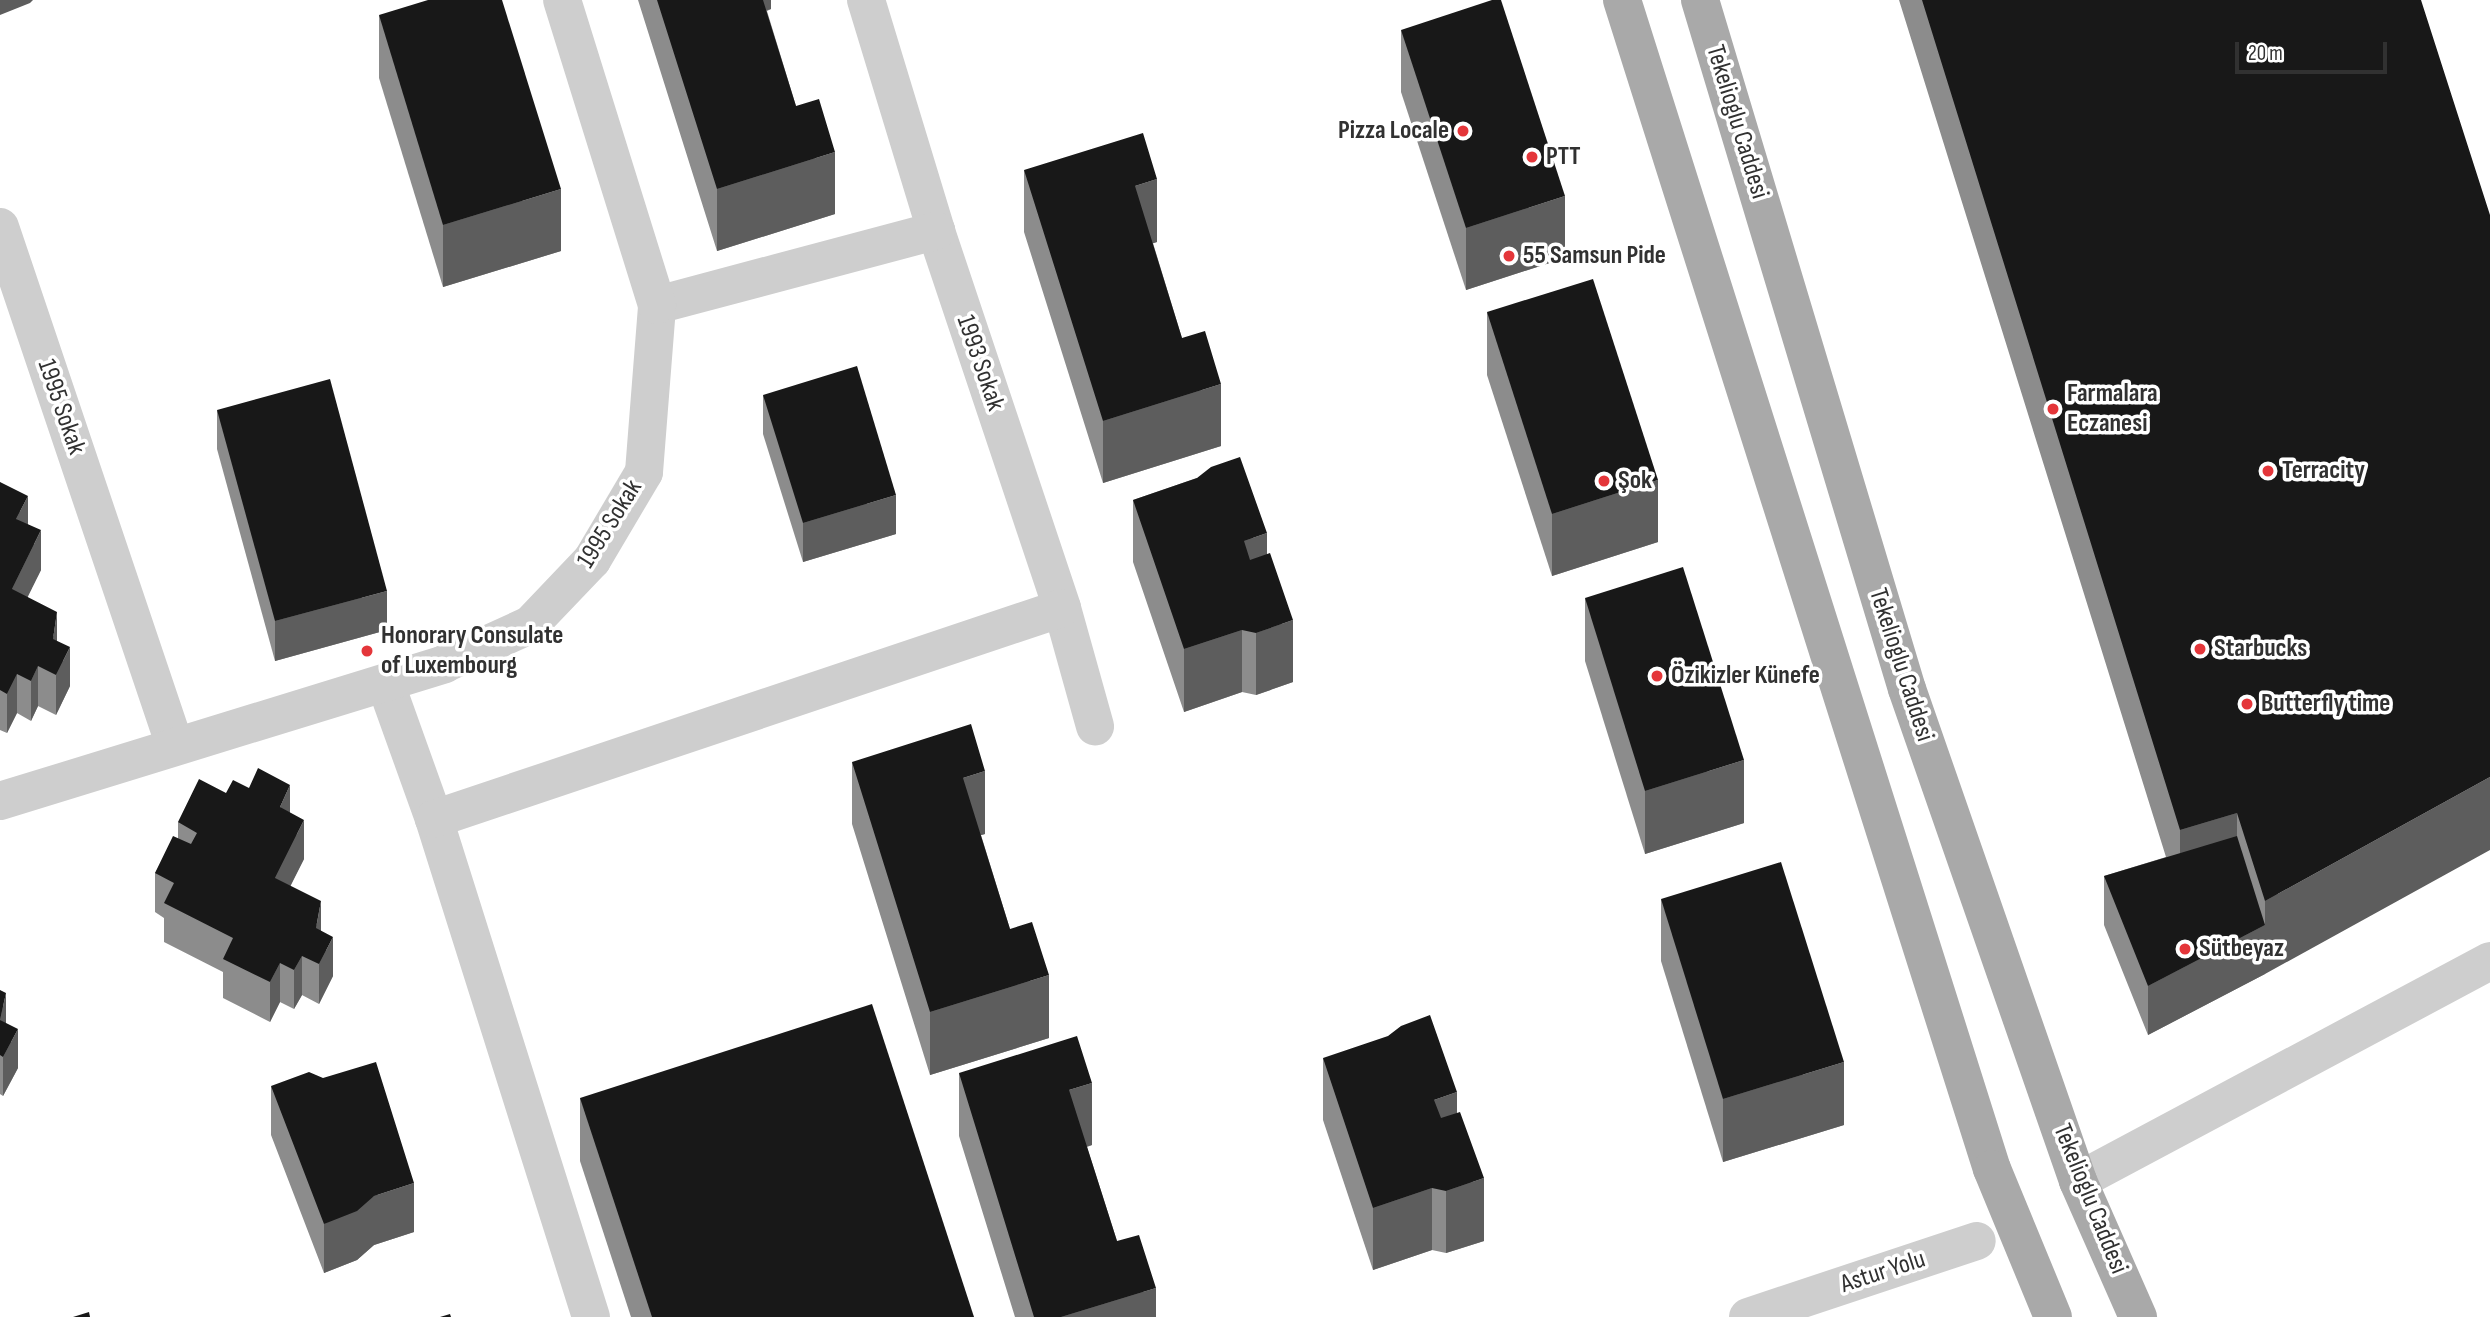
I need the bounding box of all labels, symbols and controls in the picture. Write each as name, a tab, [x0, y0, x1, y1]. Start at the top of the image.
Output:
scale bar	[2238, 28, 2390, 72]
street label: Tekelioglu Caddesi	[1699, 41, 1775, 203]
text: 20 m	[2248, 41, 2283, 66]
place label: Pizza Locale	[1338, 115, 1449, 147]
marker: Pizza Locale	[1455, 123, 1471, 139]
place label: PTT	[1546, 141, 1581, 173]
marker: PTT	[1524, 149, 1540, 165]
place label: 55 Samsun Pide	[1523, 240, 1666, 272]
marker: 55 Samsun Pide	[1501, 248, 1517, 264]
street label: 1993 Sokak	[949, 311, 1011, 415]
street label: 1995 Sokak	[30, 355, 92, 459]
place label: Farmalara Eczanesi	[2067, 378, 2158, 440]
marker: Farmalara Eczanesi	[2045, 401, 2061, 417]
place label: Terracity	[2282, 455, 2365, 487]
marker: Terracity	[2260, 463, 2276, 479]
place label: Şok	[1618, 465, 1652, 497]
marker: Şok	[1596, 473, 1612, 489]
street label: 1995 Sokak	[571, 474, 649, 574]
street label: Tekelioglu Caddesi	[1862, 585, 1940, 745]
place label: Honorary Consulate of Luxembourg	[381, 620, 563, 682]
place label: Starbucks	[2214, 633, 2307, 665]
marker: Starbucks	[2192, 641, 2208, 657]
marker: Honorary Consulate of Luxembourg	[359, 643, 375, 659]
place label: Özikizler Künefe	[1671, 660, 1820, 692]
marker: Özikizler Künefe	[1649, 668, 1665, 684]
place label: Butterfly time	[2261, 688, 2391, 720]
marker: Butterfly time	[2239, 696, 2255, 712]
place label: Sütbeyaz	[2199, 933, 2284, 965]
marker: Sütbeyaz	[2177, 941, 2193, 957]
street label: Tekelioglu Caddesi	[2046, 1119, 2134, 1279]
street label: Astur Yolu	[1837, 1244, 1929, 1300]

